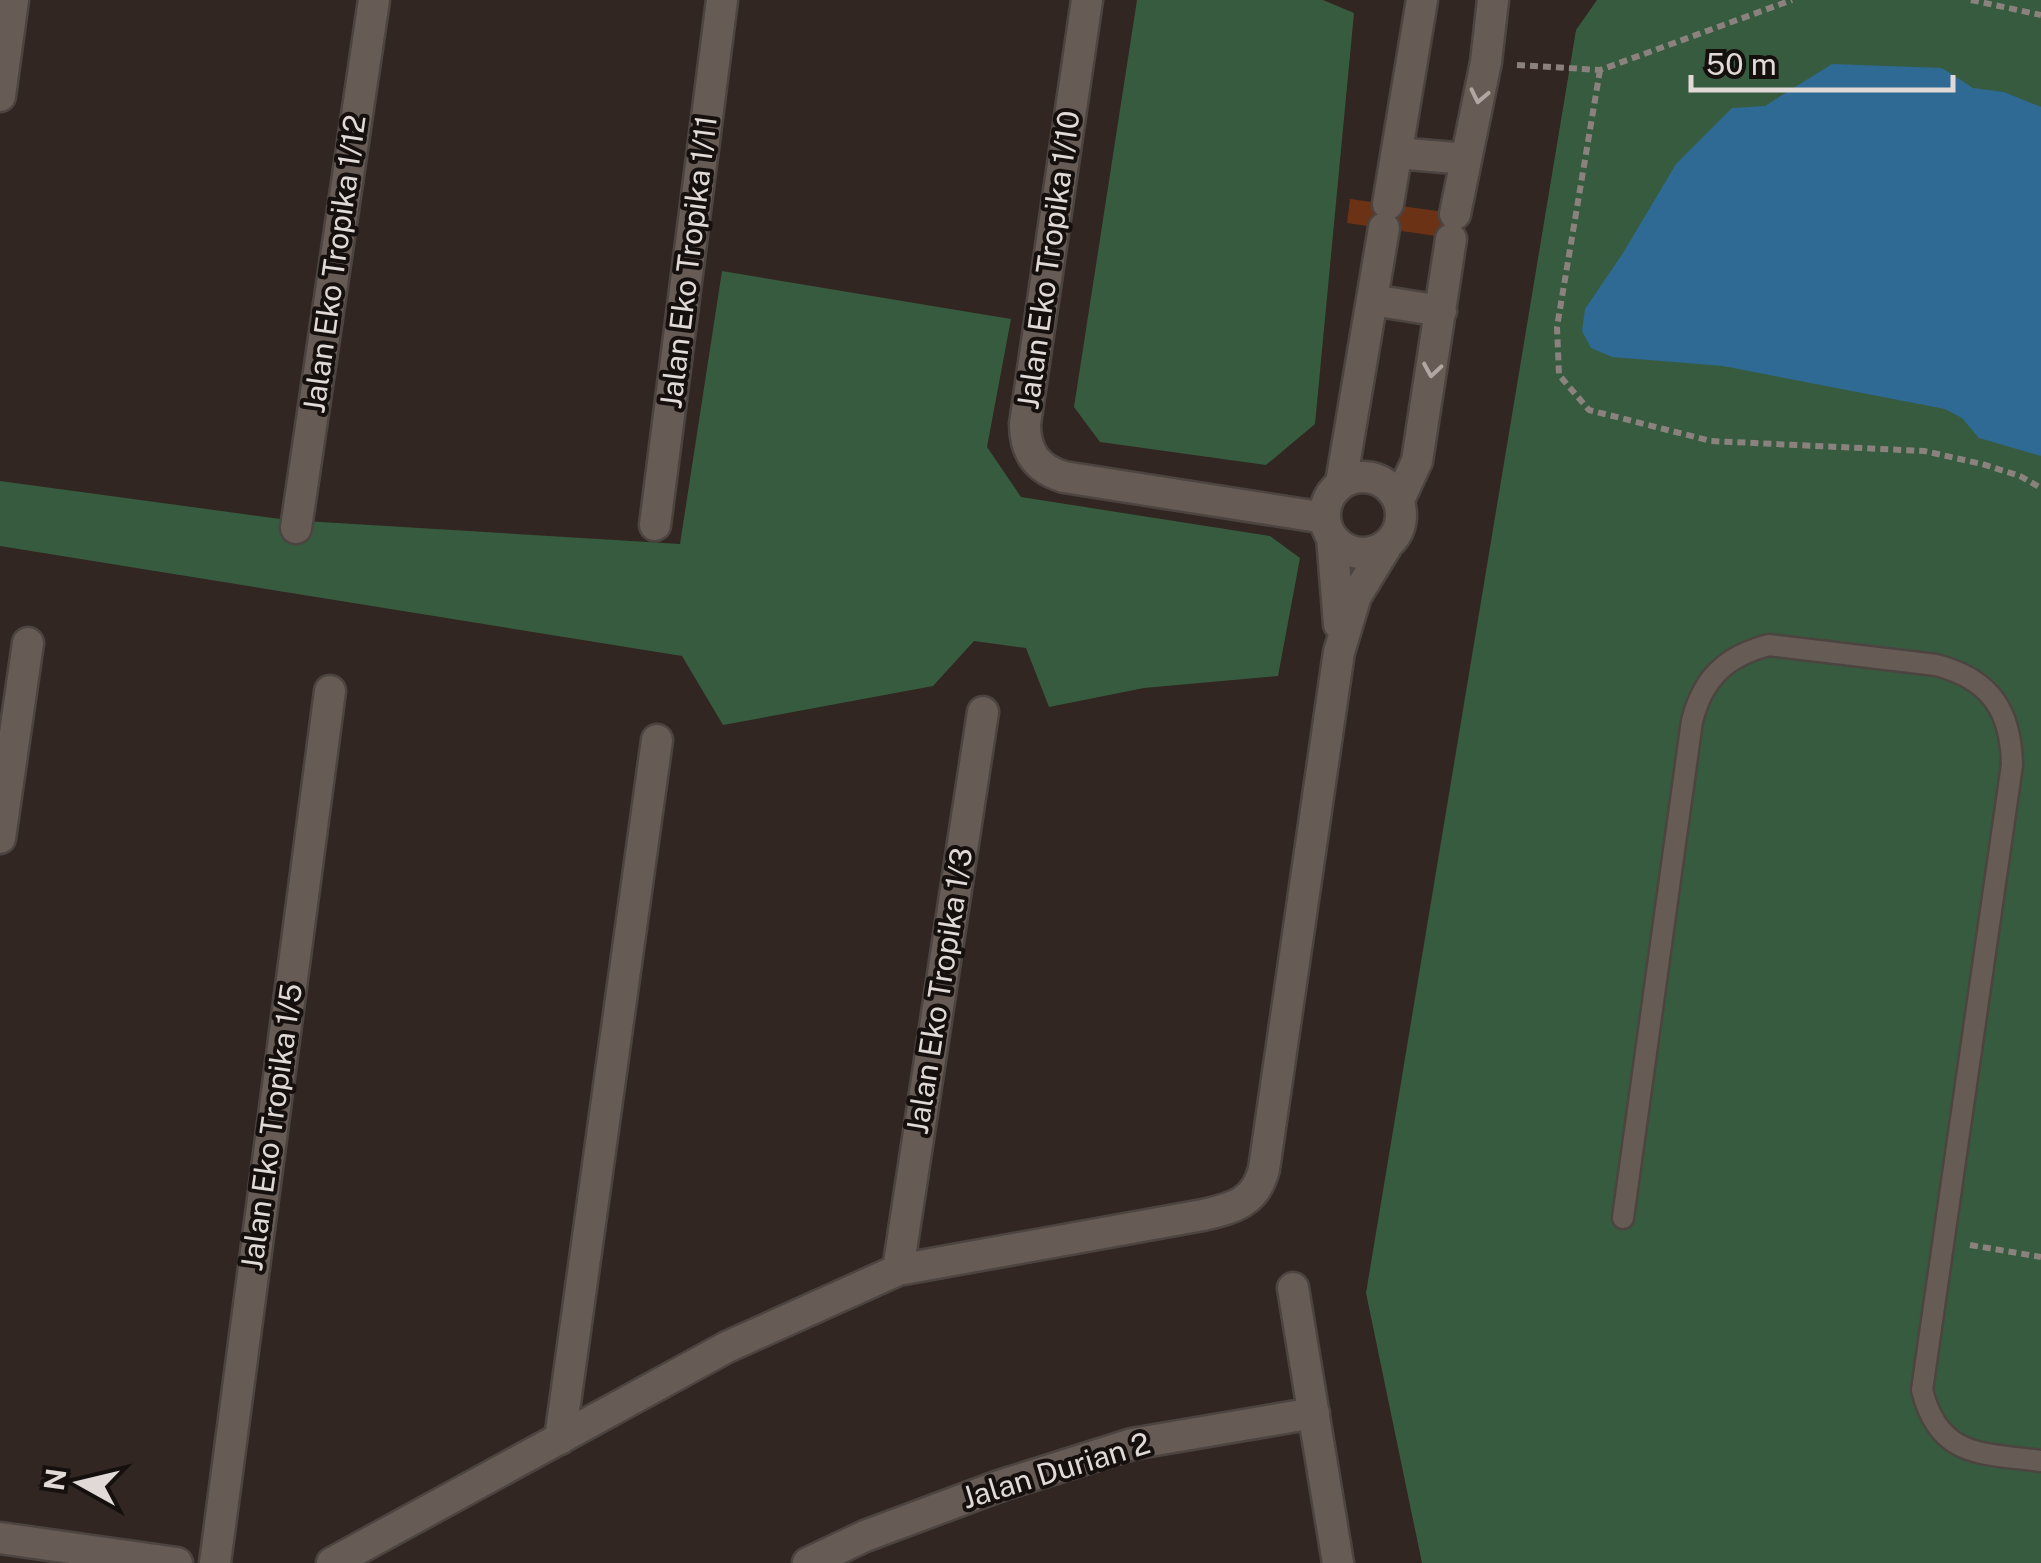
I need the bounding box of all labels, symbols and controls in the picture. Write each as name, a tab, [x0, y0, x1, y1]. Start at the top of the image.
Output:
scale bar	[1691, 30, 1954, 92]
text: 50 m	[1706, 46, 1777, 82]
one-way arrow	[1470, 88, 1491, 105]
street label: Jalan Eko Tropika 1/10	[1009, 108, 1087, 411]
street label: Jalan Eko Tropika 1/12	[295, 112, 373, 415]
street label: Jalan Eko Tropika 1/11	[652, 113, 724, 410]
one-way arrow	[1422, 361, 1443, 378]
street label: Jalan Eko Tropika 1/3	[899, 845, 979, 1137]
street label: Jalan Eko Tropika 1/5	[233, 981, 309, 1273]
street label: Jalan Durian 2	[957, 1424, 1154, 1516]
north arrow	[30, 1433, 130, 1533]
text: N	[37, 1466, 73, 1493]

